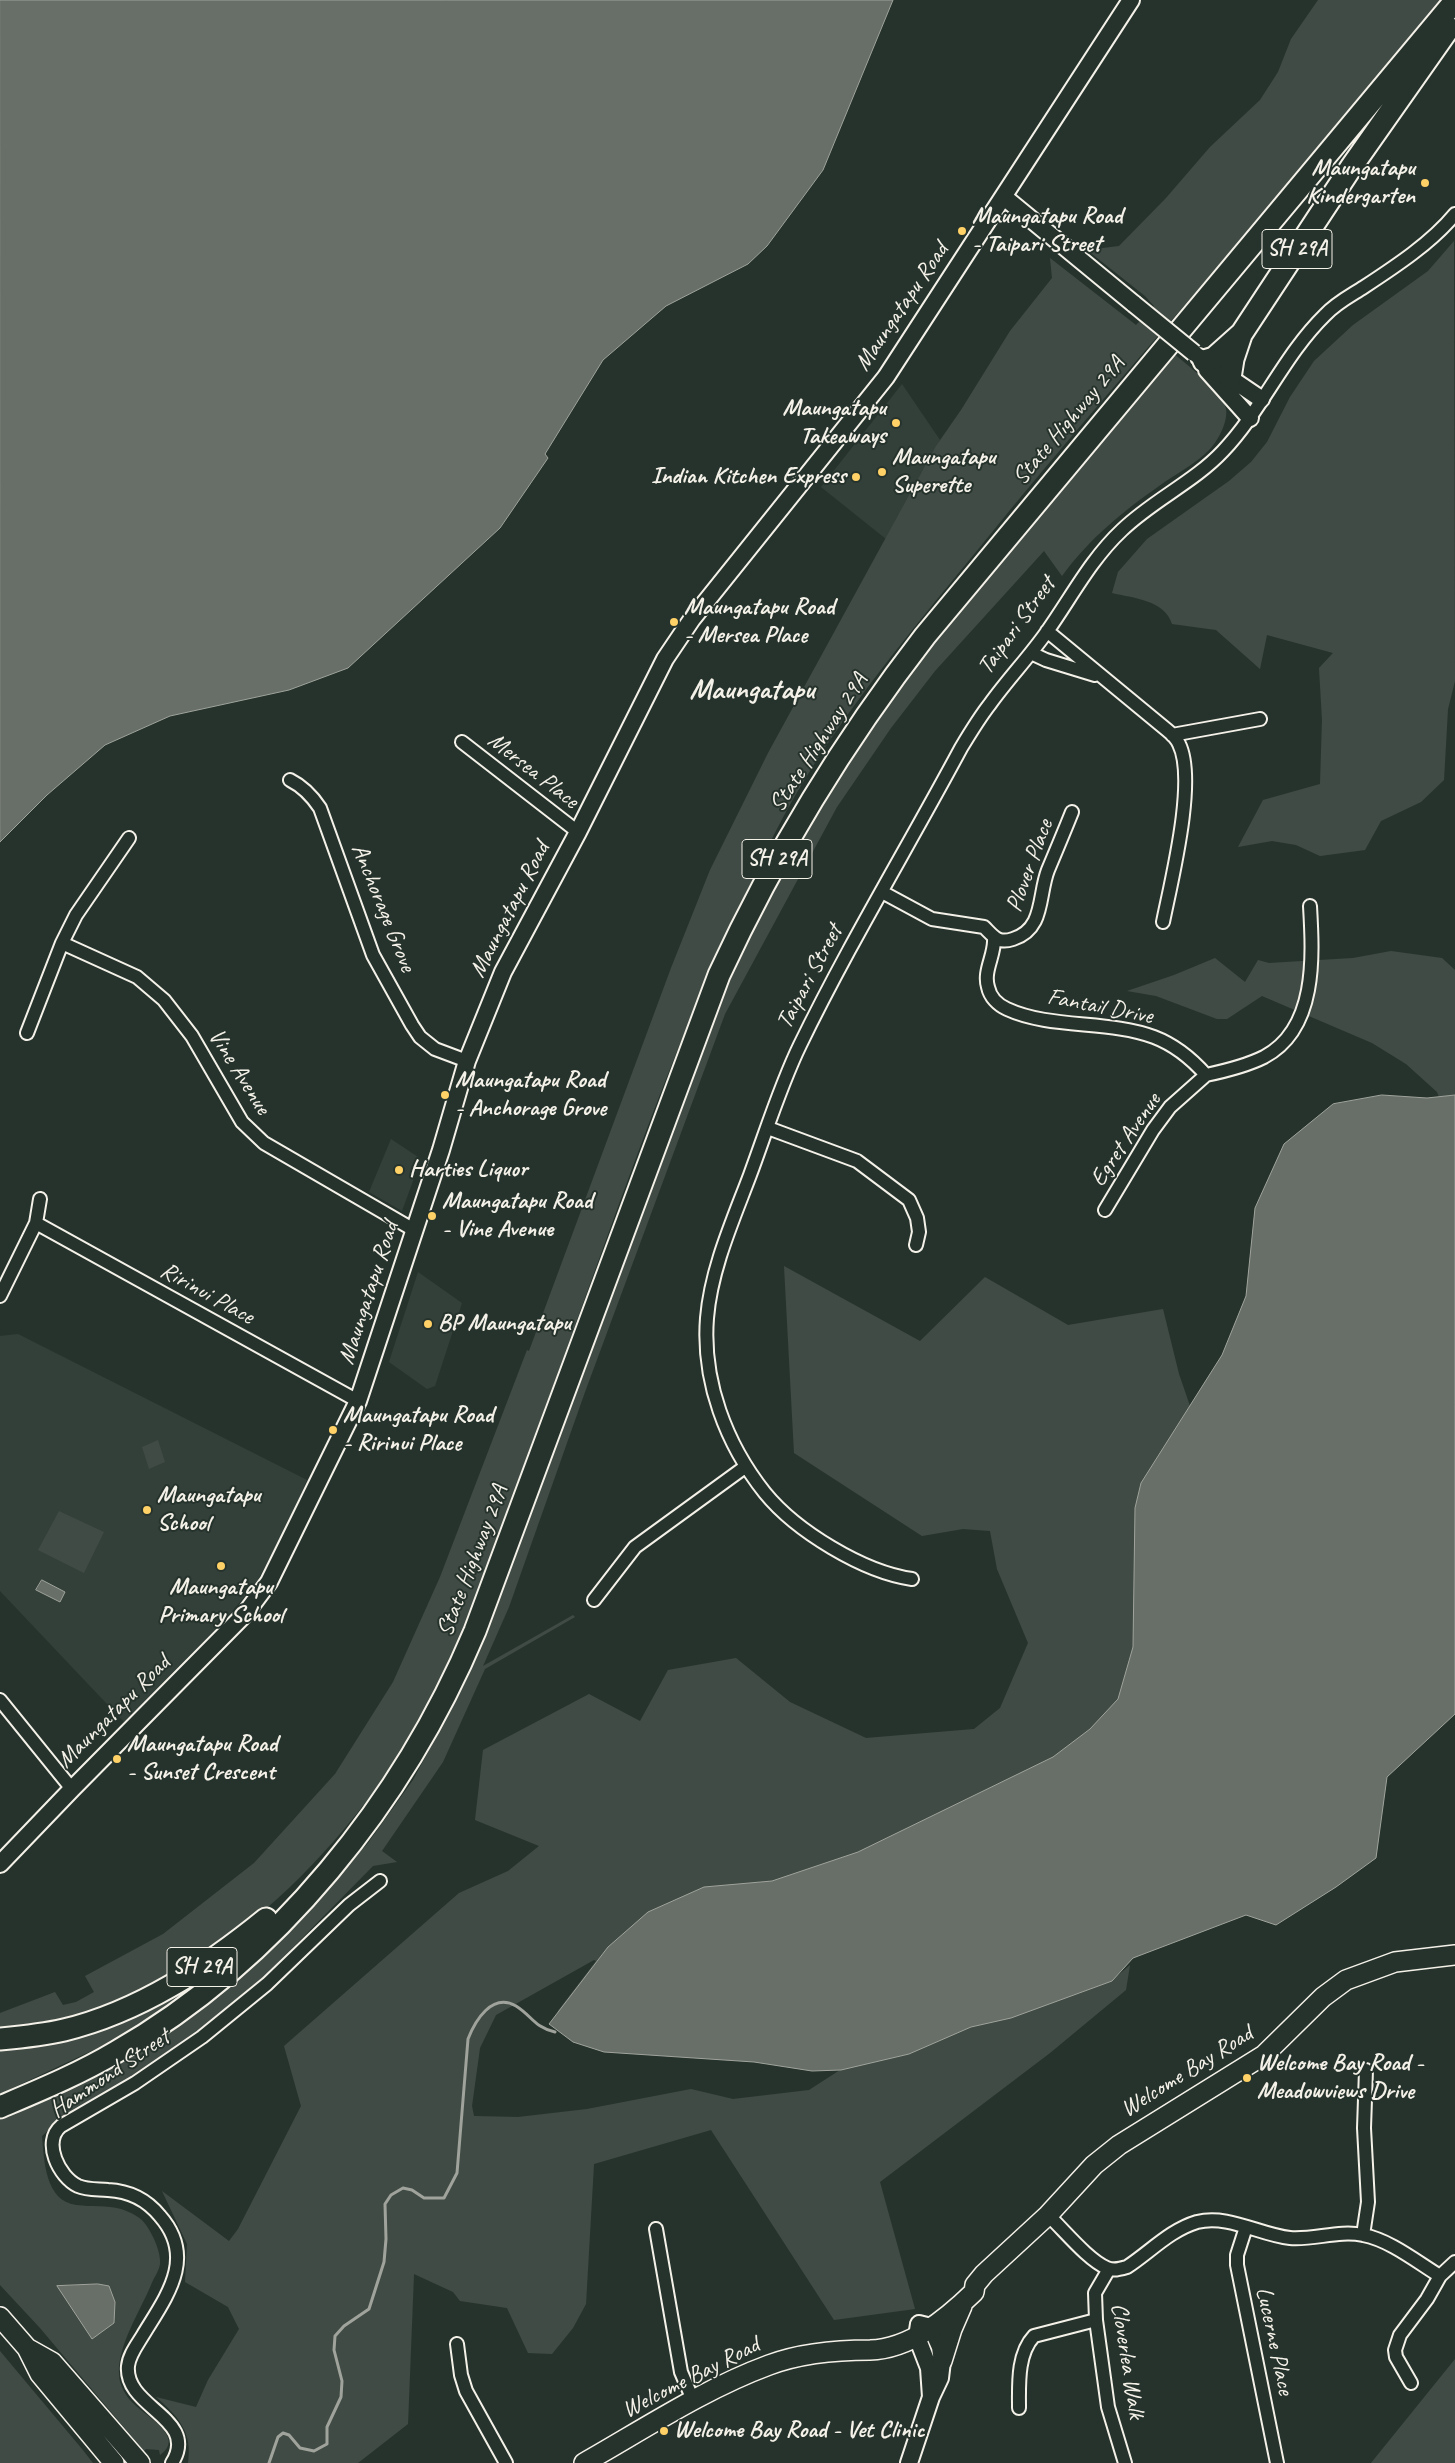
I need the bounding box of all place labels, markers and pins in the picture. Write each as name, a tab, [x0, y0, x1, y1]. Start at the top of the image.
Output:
place label: Maungatapu Kindergarten	[1306, 155, 1415, 211]
marker: Maungatapu Kindergarten	[1419, 177, 1431, 189]
place label: Maungatapu Road - Taipari Street	[972, 203, 1122, 259]
marker: Maungatapu Road - Taipari Street	[956, 225, 968, 237]
place label: Maungatapu Takeaways	[783, 395, 886, 451]
marker: Maungatapu Takeaways	[890, 417, 902, 429]
place label: Maungatapu Superette	[892, 444, 995, 500]
place label: Indian Kitchen Express	[651, 463, 846, 491]
marker: Maungatapu Superette	[876, 466, 888, 478]
marker: Indian Kitchen Express	[850, 471, 862, 483]
place label: Maungatapu Road - Mersea Place	[684, 594, 834, 650]
marker: Maungatapu Road - Mersea Place	[668, 616, 680, 628]
place label: Maungatapu Road - Anchorage Grove	[455, 1067, 606, 1123]
marker: Maungatapu Road - Anchorage Grove	[439, 1089, 451, 1101]
place label: Harties Liquor	[409, 1156, 527, 1184]
marker: Harties Liquor	[393, 1164, 405, 1176]
place label: Maungatapu Road - Vine Avenue	[442, 1188, 592, 1244]
marker: Maungatapu Road - Vine Avenue	[426, 1210, 438, 1222]
place label: BP Maungatapu	[438, 1310, 571, 1338]
marker: BP Maungatapu	[422, 1318, 434, 1330]
place label: Maungatapu Road - Ririnui Place	[343, 1402, 493, 1458]
marker: Maungatapu Road - Ririnui Place	[327, 1424, 339, 1436]
place label: Maungatapu School	[157, 1482, 260, 1538]
marker: Maungatapu School	[141, 1504, 153, 1516]
marker: Maungatapu Primary School	[215, 1560, 227, 1572]
place label: Maungatapu Primary School	[159, 1574, 283, 1630]
place label: Maungatapu Road - Sunset Crescent	[127, 1731, 277, 1787]
marker: Maungatapu Road - Sunset Crescent	[111, 1753, 123, 1765]
place label: Welcome Bay Road - Meadowviews Drive	[1257, 2050, 1423, 2106]
marker: Welcome Bay Road - Meadowviews Drive	[1241, 2072, 1253, 2084]
place label: Welcome Bay Road - Vet Clinic	[674, 2417, 924, 2445]
marker: Welcome Bay Road - Vet Clinic	[658, 2425, 670, 2437]

